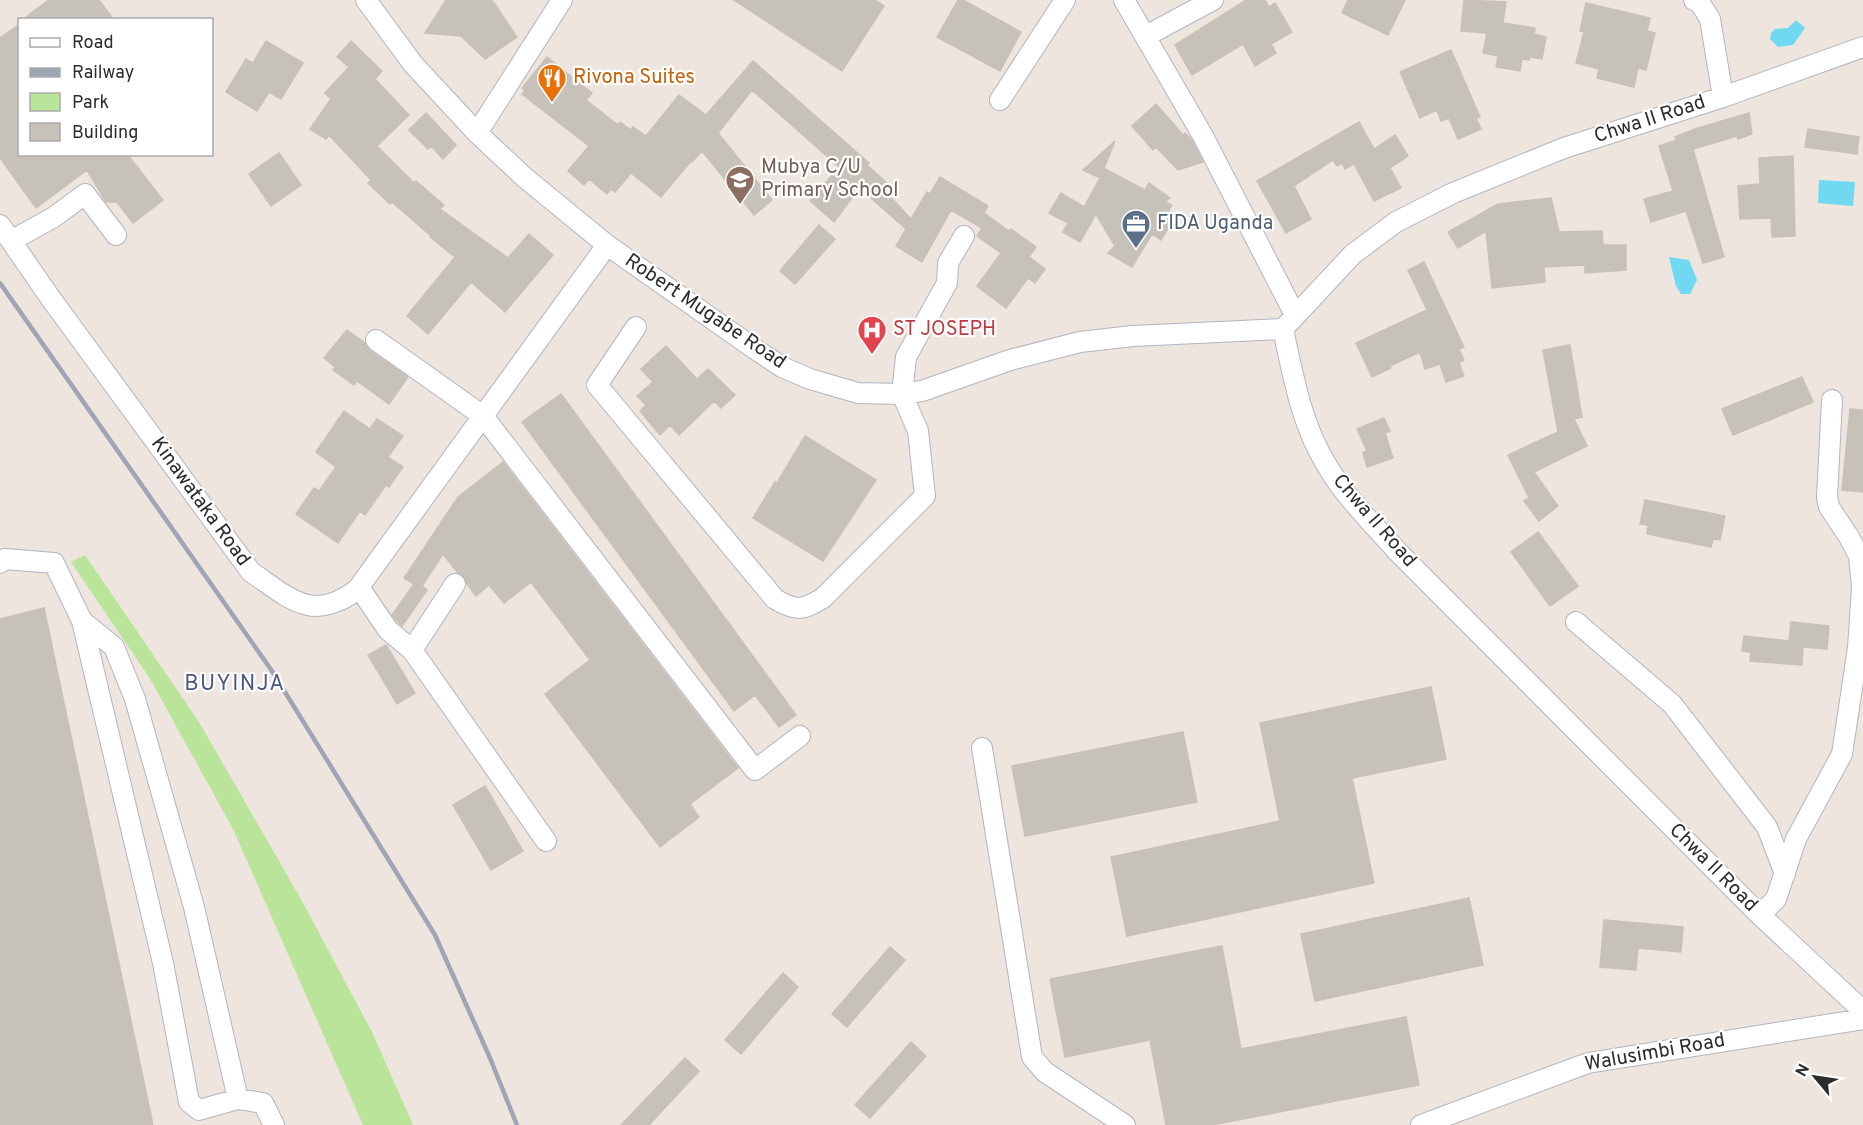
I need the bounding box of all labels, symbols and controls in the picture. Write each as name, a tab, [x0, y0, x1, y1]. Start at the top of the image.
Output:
legend	[18, 18, 213, 156]
text: Road	[72, 32, 114, 55]
text: Railway	[72, 62, 134, 85]
restaurant icon: Rivona Suites	[536, 62, 568, 104]
place label: Rivona Suites	[573, 65, 695, 91]
street label: Chwa II Road	[1591, 90, 1709, 150]
text: Park	[72, 92, 109, 115]
text: Building	[72, 122, 138, 145]
place label: Mubya C/U Primary School	[761, 155, 898, 204]
school or university icon: Mubya C/U Primary School	[724, 164, 756, 206]
office icon: FIDA Uganda	[1120, 208, 1152, 250]
place label: FIDA Uganda	[1157, 211, 1273, 237]
street label: Robert Mugabe Road	[619, 248, 791, 376]
hospital icon: ST JOSEPH	[856, 314, 888, 356]
place label: ST JOSEPH	[893, 317, 996, 343]
street label: Kinawataka Road	[144, 432, 256, 572]
street label: Chwa II Road	[1326, 469, 1422, 573]
district label: BUYINJA	[184, 671, 286, 698]
street label: Chwa II Road	[1663, 818, 1763, 918]
street label: Walusimbi Road	[1583, 1028, 1727, 1078]
north arrow	[1785, 1047, 1845, 1107]
text: N	[1792, 1061, 1815, 1081]

